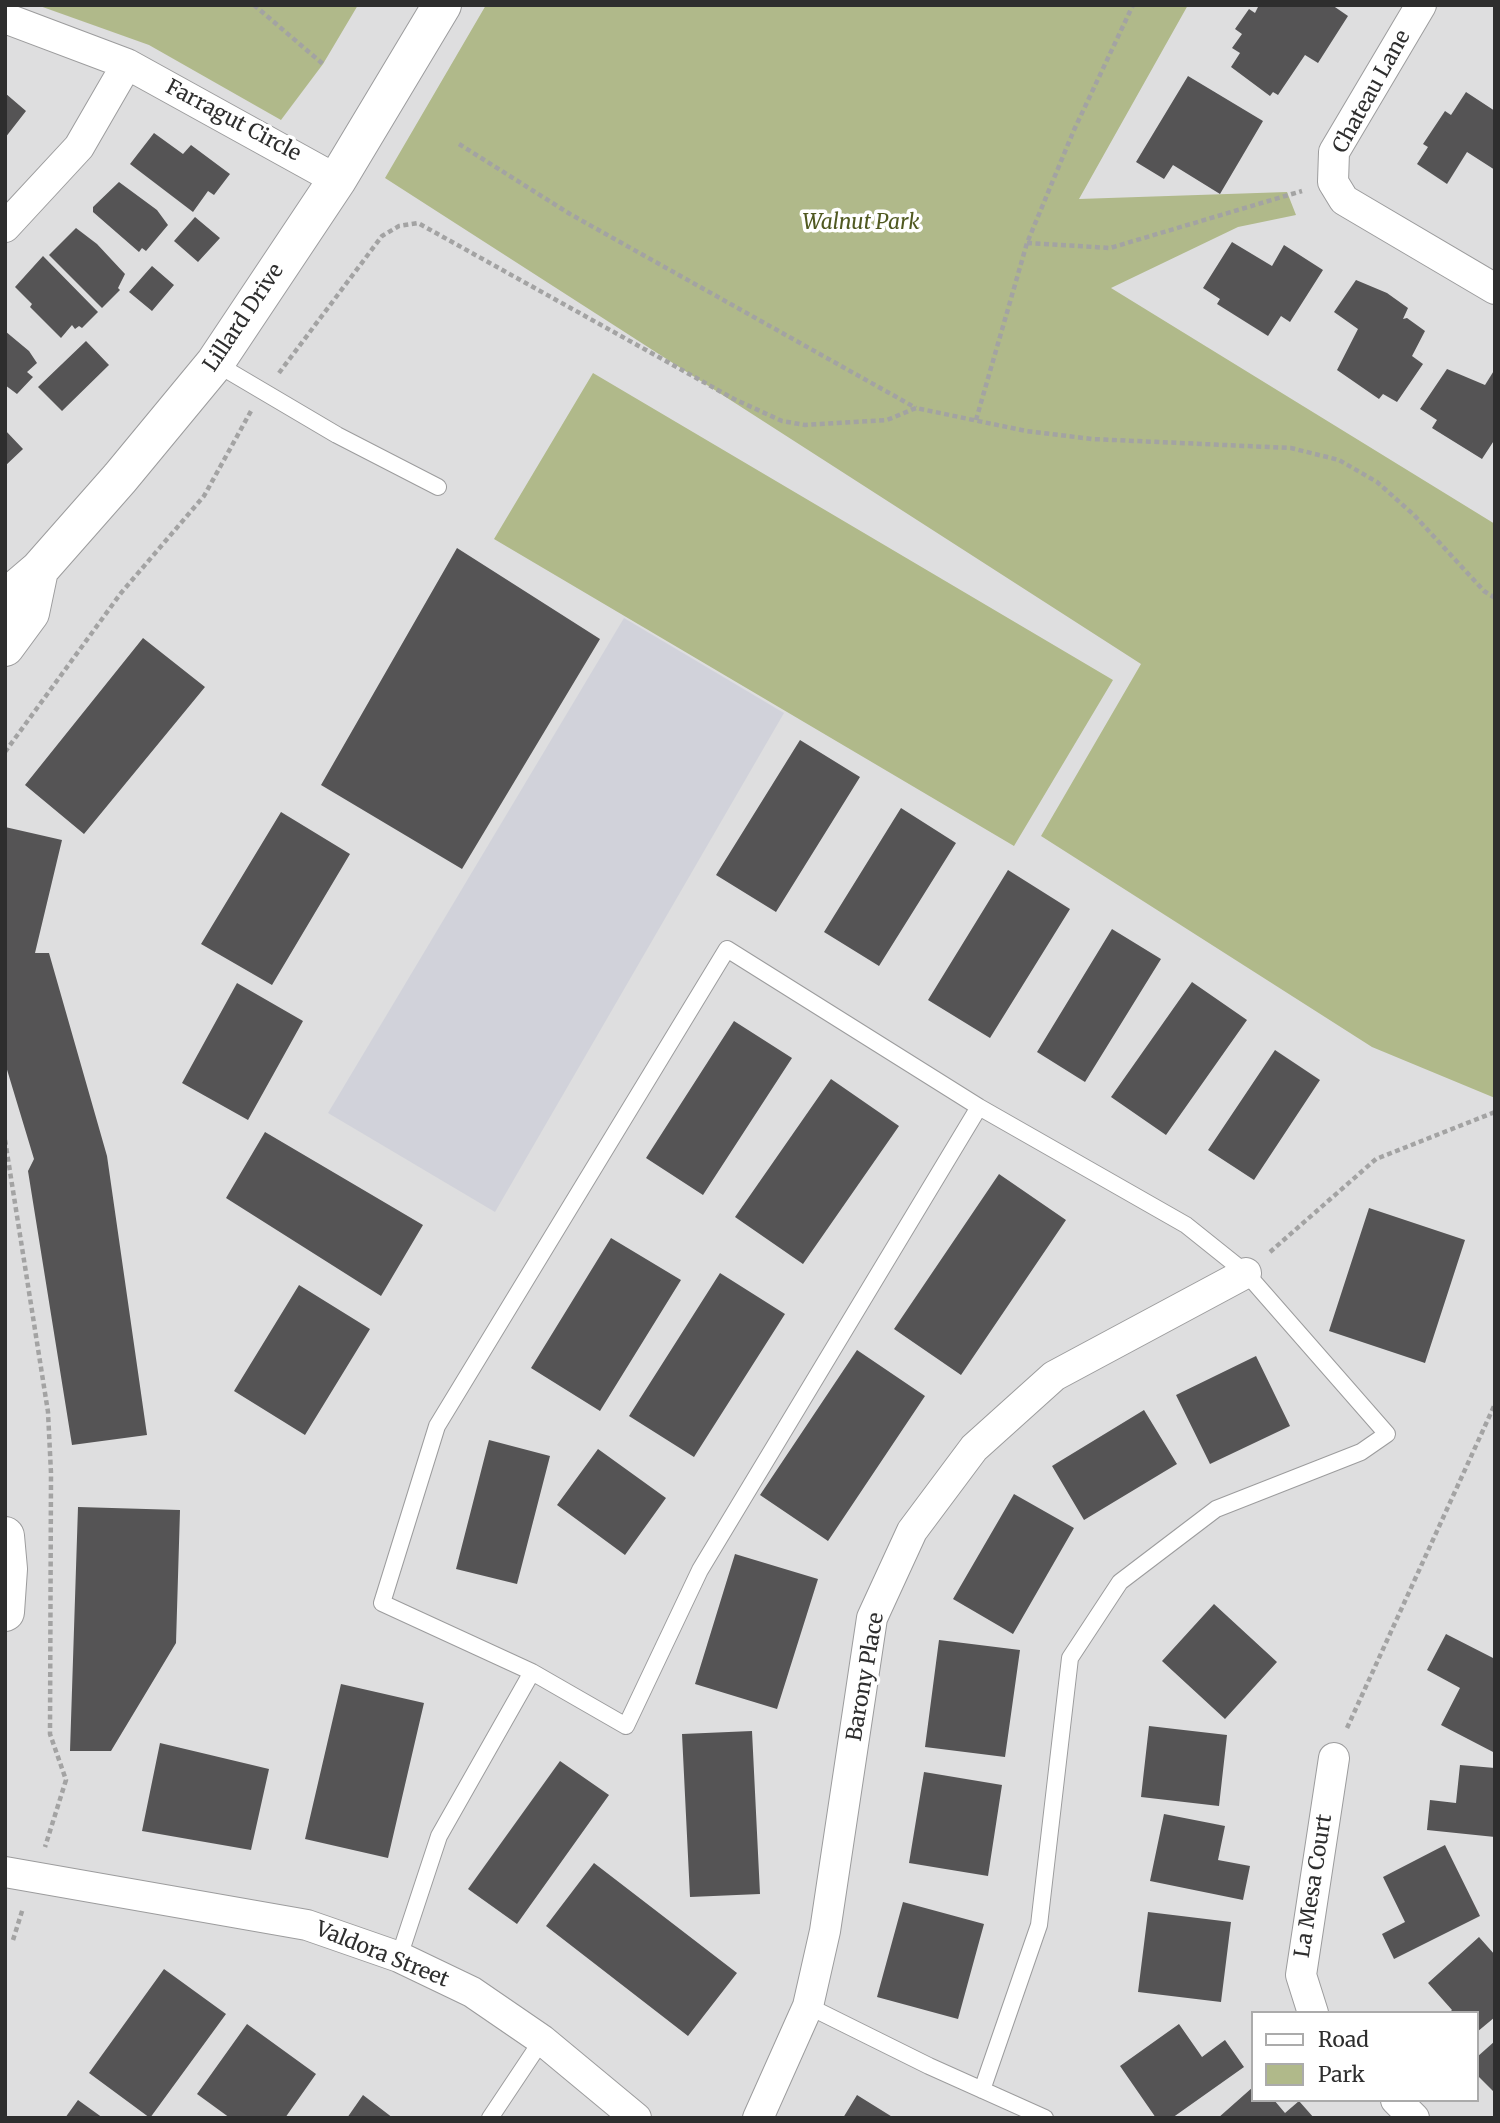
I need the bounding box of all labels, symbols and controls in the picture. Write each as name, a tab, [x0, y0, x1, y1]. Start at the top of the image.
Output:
street label: Chateau Lane	[1328, 26, 1416, 158]
street label: Farragut Circle	[161, 75, 305, 167]
park label: Walnut Park	[802, 210, 920, 236]
street label: Lillard Drive	[199, 259, 289, 377]
street label: Barony Place	[842, 1611, 890, 1743]
street label: La Mesa Court	[1290, 1812, 1338, 1960]
street label: Valdora Street	[312, 1917, 452, 1993]
legend	[1252, 2011, 1479, 2102]
text: Road	[1318, 2026, 1369, 2053]
text: Park	[1318, 2061, 1365, 2088]

